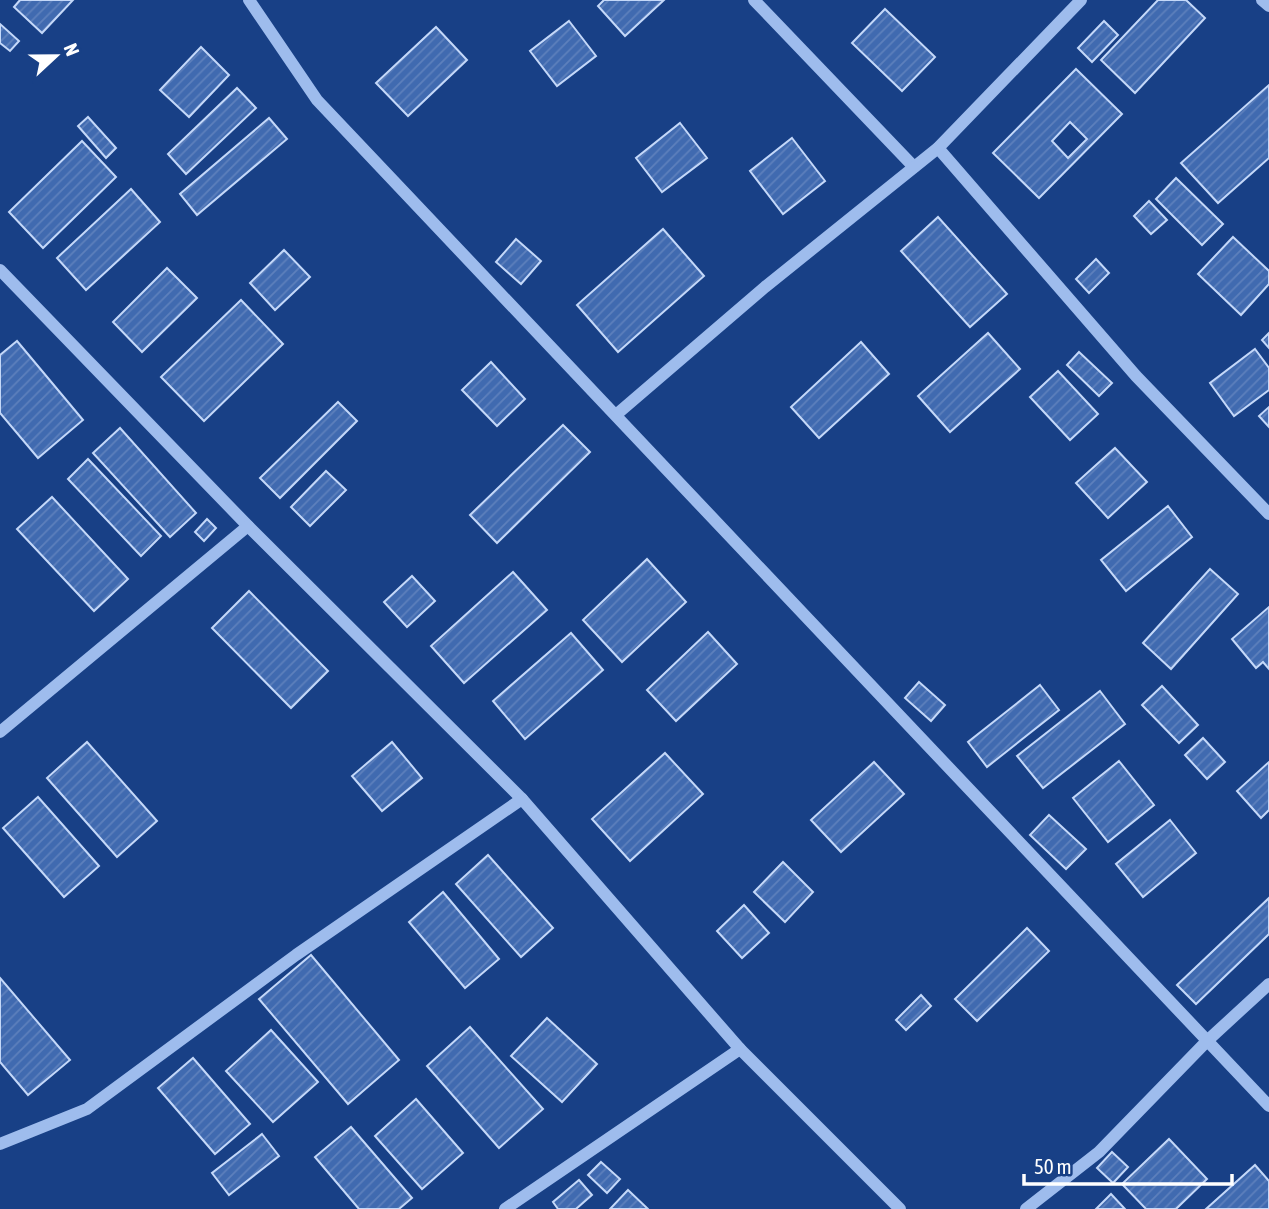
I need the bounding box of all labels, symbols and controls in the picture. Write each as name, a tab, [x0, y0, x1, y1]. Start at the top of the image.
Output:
north arrow	[21, 21, 91, 91]
text: N	[59, 40, 84, 59]
scale bar	[1024, 1142, 1232, 1186]
text: 50 m	[1034, 1154, 1072, 1178]

